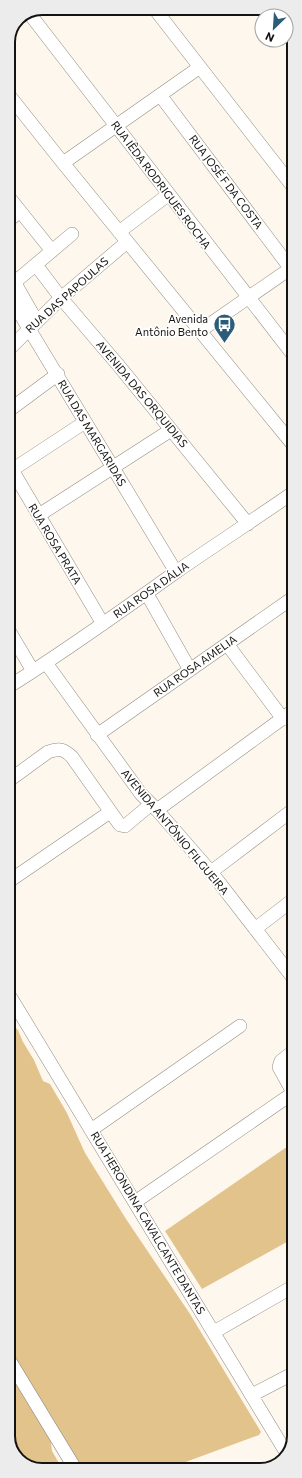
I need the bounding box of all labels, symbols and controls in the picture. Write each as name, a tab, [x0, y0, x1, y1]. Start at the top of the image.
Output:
north arrow	[254, 8, 294, 48]
text: N	[263, 30, 276, 45]
street label: RUA IÊDA RODRIGUES ROCHA	[109, 117, 215, 252]
street label: RUA JOSÉ F DA COSTA	[186, 132, 267, 232]
street label: RUA DAS PAPOULAS	[23, 254, 111, 335]
place label: Avenida Antônio Bento	[135, 312, 208, 338]
bus stop icon: Avenida Antônio Bento	[211, 312, 237, 345]
street label: AVENIDA DAS ORQUIDIAS	[94, 338, 191, 450]
street label: RUA DAS MARGARIDAS	[56, 377, 129, 488]
street label: RUA ROSA PRATA	[26, 501, 85, 587]
street label: RUA ROSA DÁLIA	[110, 558, 191, 621]
street label: RUA ROSA AMELIA	[151, 632, 239, 699]
street label: AVENIDA ANTÔNIO FILGUEIRA	[119, 766, 233, 897]
street label: RUA HERONDINA CAVALCANTE DANTAS	[89, 1129, 208, 1316]

